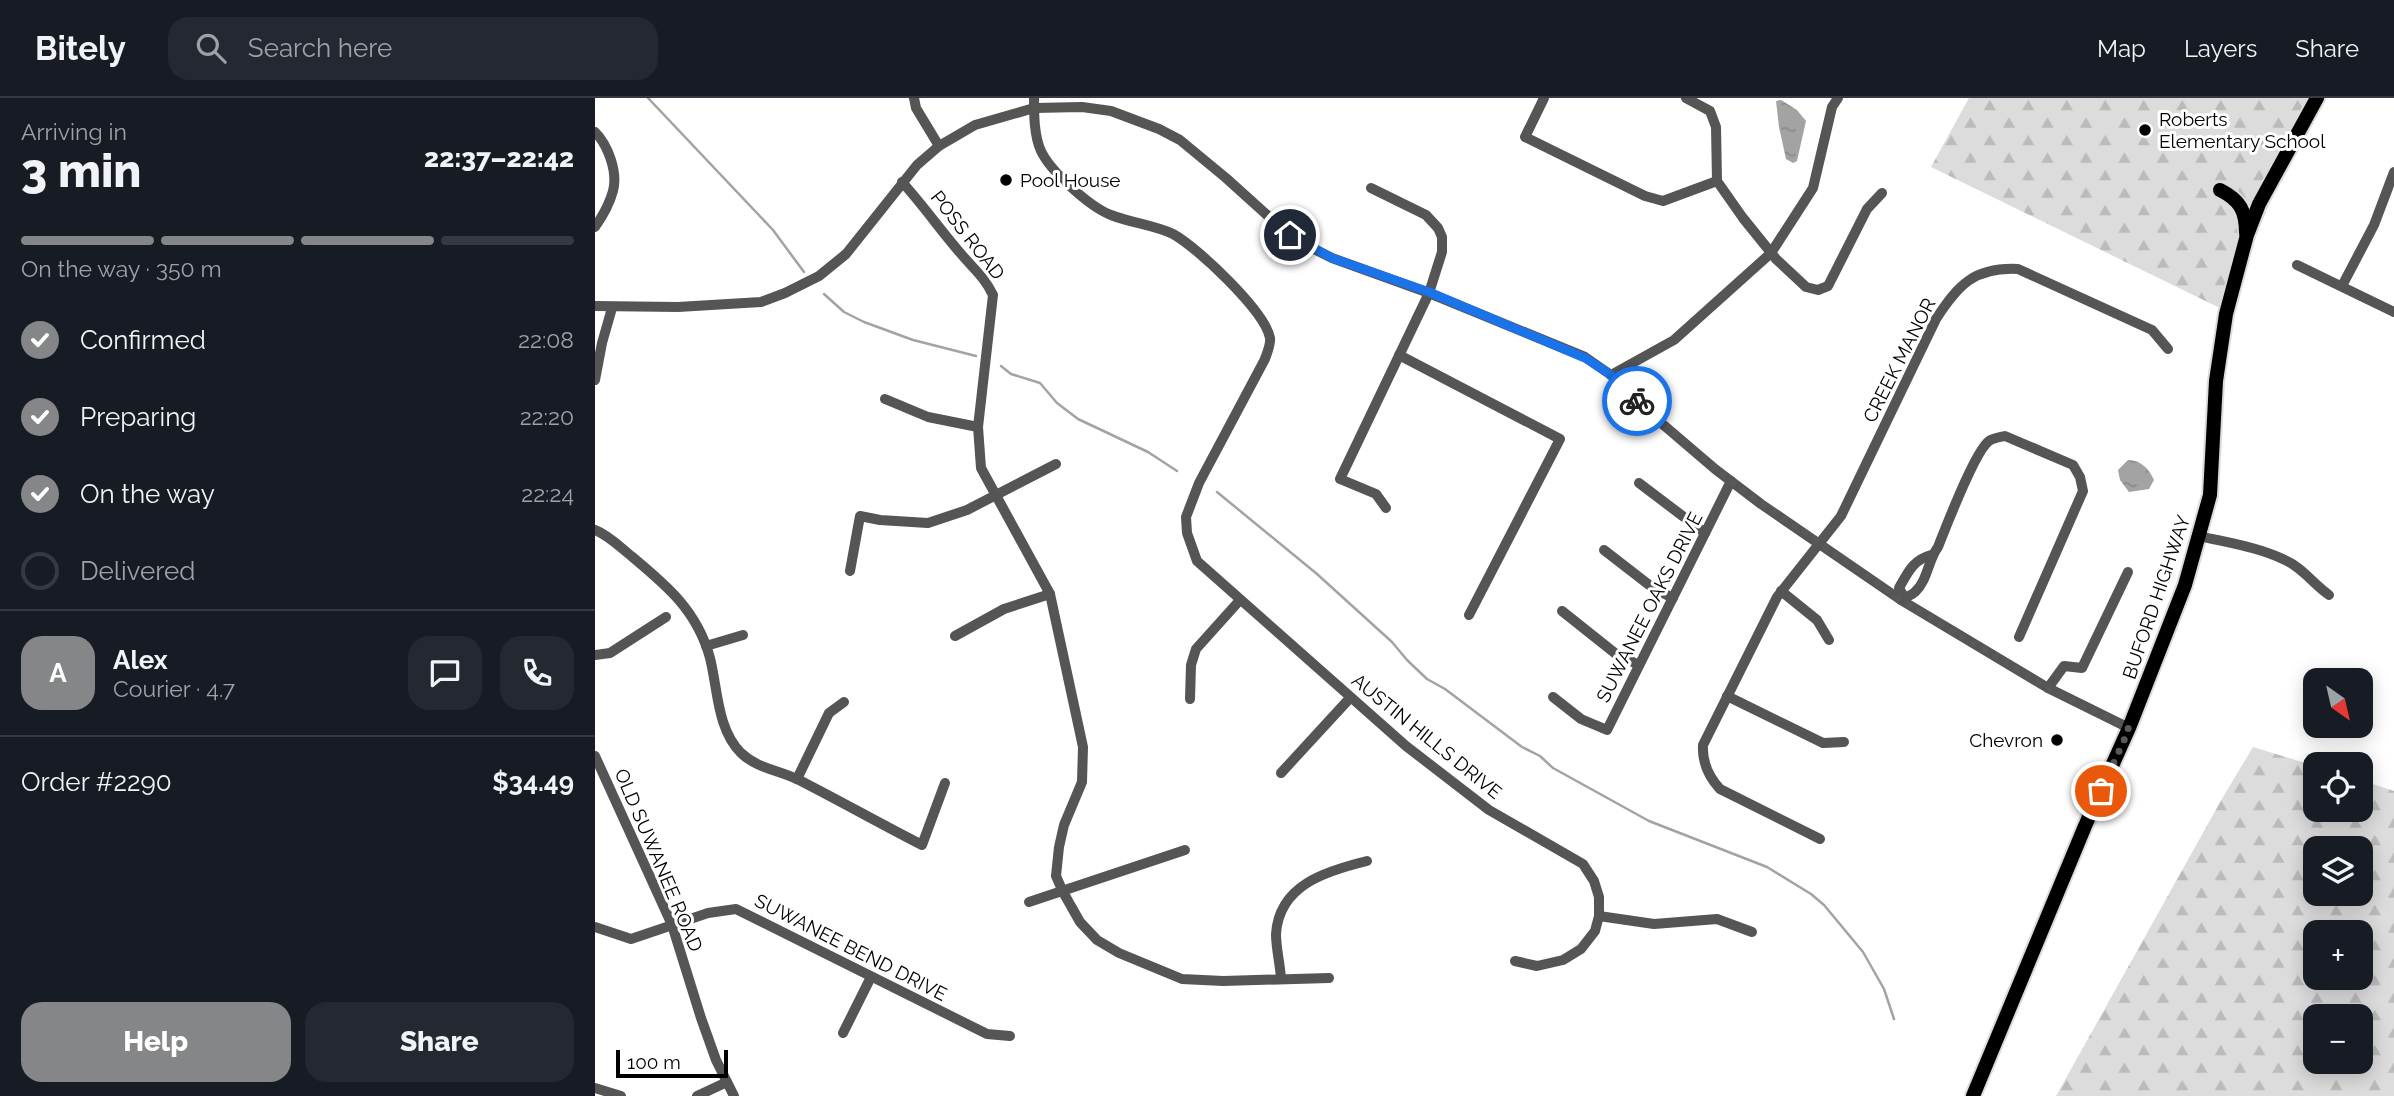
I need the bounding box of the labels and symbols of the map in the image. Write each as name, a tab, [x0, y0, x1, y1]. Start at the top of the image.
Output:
place label: Roberts Elementary School	[2159, 108, 2326, 152]
marker: Roberts Elementary School	[2137, 122, 2153, 138]
place label: Pool House	[1020, 169, 1120, 191]
marker: Pool House	[998, 172, 1014, 188]
street label: POSS ROAD	[927, 186, 1009, 284]
pin	[1260, 205, 1320, 265]
street label: CREEK MANOR	[1858, 294, 1940, 426]
courier	[1602, 366, 1672, 436]
street label: SUWANEE OAKS DRIVE	[1591, 508, 1707, 706]
street label: BUFORD HIGHWAY	[2118, 512, 2195, 682]
north arrow	[2303, 668, 2373, 738]
street label: AUSTIN HILLS DRIVE	[1348, 669, 1506, 803]
place label: Chevron	[1969, 729, 2043, 751]
marker: Chevron	[2049, 732, 2065, 748]
pin	[2071, 761, 2131, 821]
street label: OLD SUWANEE ROAD	[610, 765, 708, 955]
street label: SUWANEE BEND DRIVE	[751, 889, 951, 1005]
scale bar	[616, 1047, 728, 1079]

